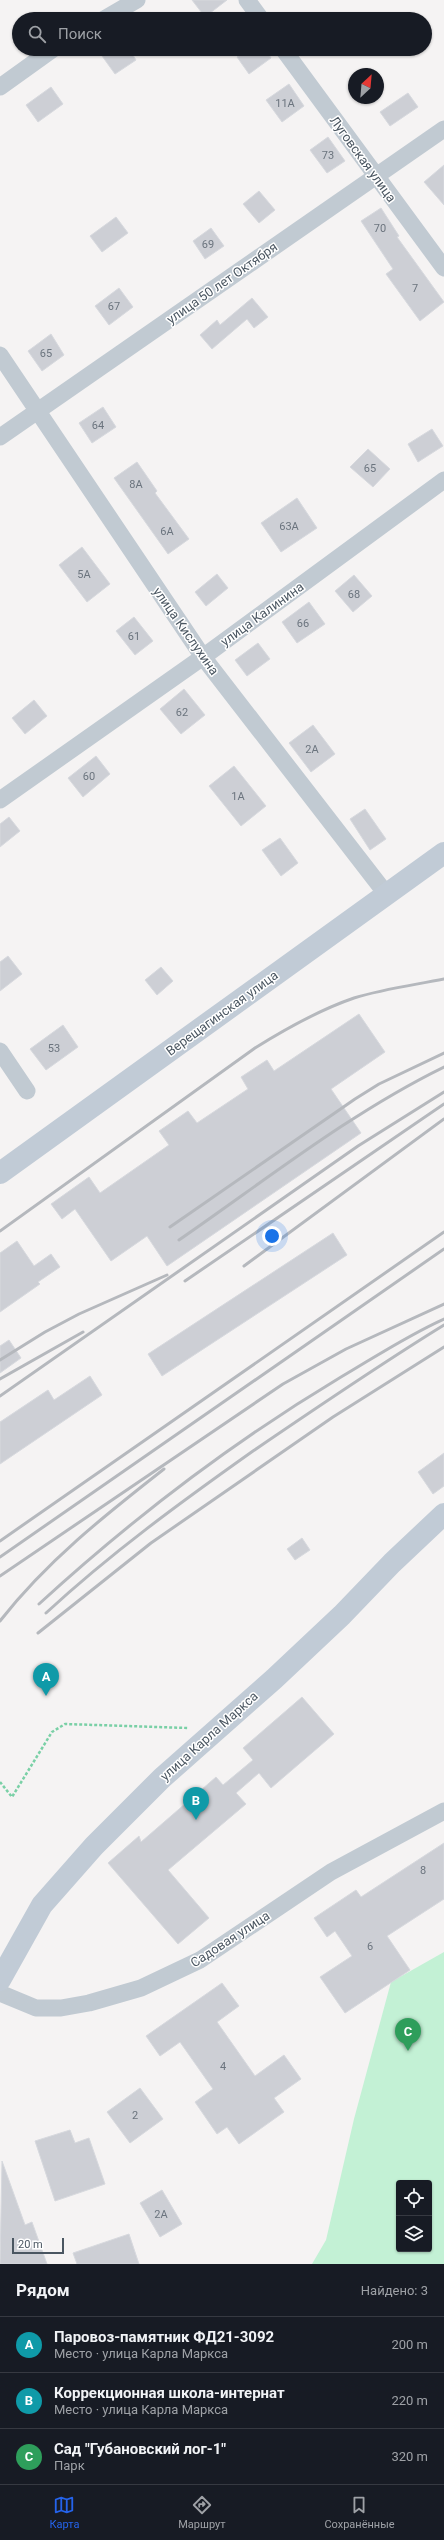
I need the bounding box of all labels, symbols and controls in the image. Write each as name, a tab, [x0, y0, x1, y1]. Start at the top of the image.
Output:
search box	[12, 12, 432, 56]
icon: search	[26, 23, 48, 45]
text: Поиск	[58, 25, 102, 43]
north arrow	[348, 68, 384, 104]
house number: 11А	[275, 97, 296, 110]
street label: Луговская улица	[327, 113, 399, 205]
house number: 73	[322, 149, 334, 162]
house number: 70	[374, 222, 386, 235]
house number: 69	[202, 238, 214, 251]
street label: улица 50 лет Октября	[164, 239, 280, 327]
house number: 7	[412, 282, 418, 295]
house number: 67	[108, 300, 120, 313]
house number: 65	[40, 347, 52, 360]
house number: 64	[92, 419, 104, 432]
house number: 65	[364, 462, 376, 475]
house number: 8А	[129, 478, 144, 491]
house number: 63А	[279, 520, 300, 533]
house number: 6А	[160, 525, 175, 538]
house number: 5А	[77, 568, 92, 581]
street label: улица Калинина	[218, 579, 306, 649]
street label: улица Кислухина	[150, 584, 222, 678]
house number: 68	[348, 588, 360, 601]
house number: 66	[297, 617, 309, 630]
house number: 61	[128, 630, 140, 643]
house number: 62	[176, 706, 188, 719]
house number: 2А	[305, 743, 320, 756]
house number: 60	[83, 770, 95, 783]
house number: 1А	[231, 790, 246, 803]
street label: Верещагинская улица	[163, 967, 281, 1059]
house number: 53	[48, 1042, 60, 1055]
your location	[262, 1226, 282, 1246]
pin: A	[33, 1663, 59, 1696]
street label: улица Карла Маркса	[157, 1688, 261, 1784]
pin: B	[183, 1787, 209, 1820]
house number: 8	[420, 1864, 426, 1877]
street label: Садовая улица	[188, 1908, 272, 1970]
house number: 6	[367, 1940, 373, 1953]
pin: C	[395, 2018, 421, 2051]
house number: 4	[220, 2060, 226, 2073]
house number: 2	[132, 2109, 138, 2122]
map controls	[396, 2180, 432, 2252]
button: locate	[396, 2180, 432, 2216]
house number: 2А	[154, 2208, 169, 2221]
button: layers	[396, 2216, 432, 2252]
scale bar	[12, 2236, 64, 2255]
text: 20 m	[18, 2238, 43, 2251]
text: Рядом	[16, 2280, 70, 2300]
text: Найдено: 3	[361, 2283, 428, 2298]
text: Паровоз-памятник ФД21-3092	[54, 2328, 274, 2346]
text: A	[25, 2337, 33, 2352]
text: 200 m	[391, 2337, 428, 2352]
text: Место · улица Карла Маркса	[54, 2346, 228, 2361]
text: Коррекционная школа-интернат	[54, 2384, 285, 2402]
text: B	[25, 2393, 33, 2408]
text: 220 m	[391, 2393, 428, 2408]
text: Место · улица Карла Маркса	[54, 2402, 228, 2417]
text: Сад "Губановский лог-1"	[54, 2440, 226, 2458]
text: C	[25, 2449, 33, 2464]
text: 320 m	[391, 2449, 428, 2464]
text: Парк	[54, 2458, 85, 2473]
tab: Карта	[49, 2494, 79, 2531]
tab: Маршрут	[178, 2494, 226, 2531]
tab: Сохранённые	[324, 2494, 395, 2531]

